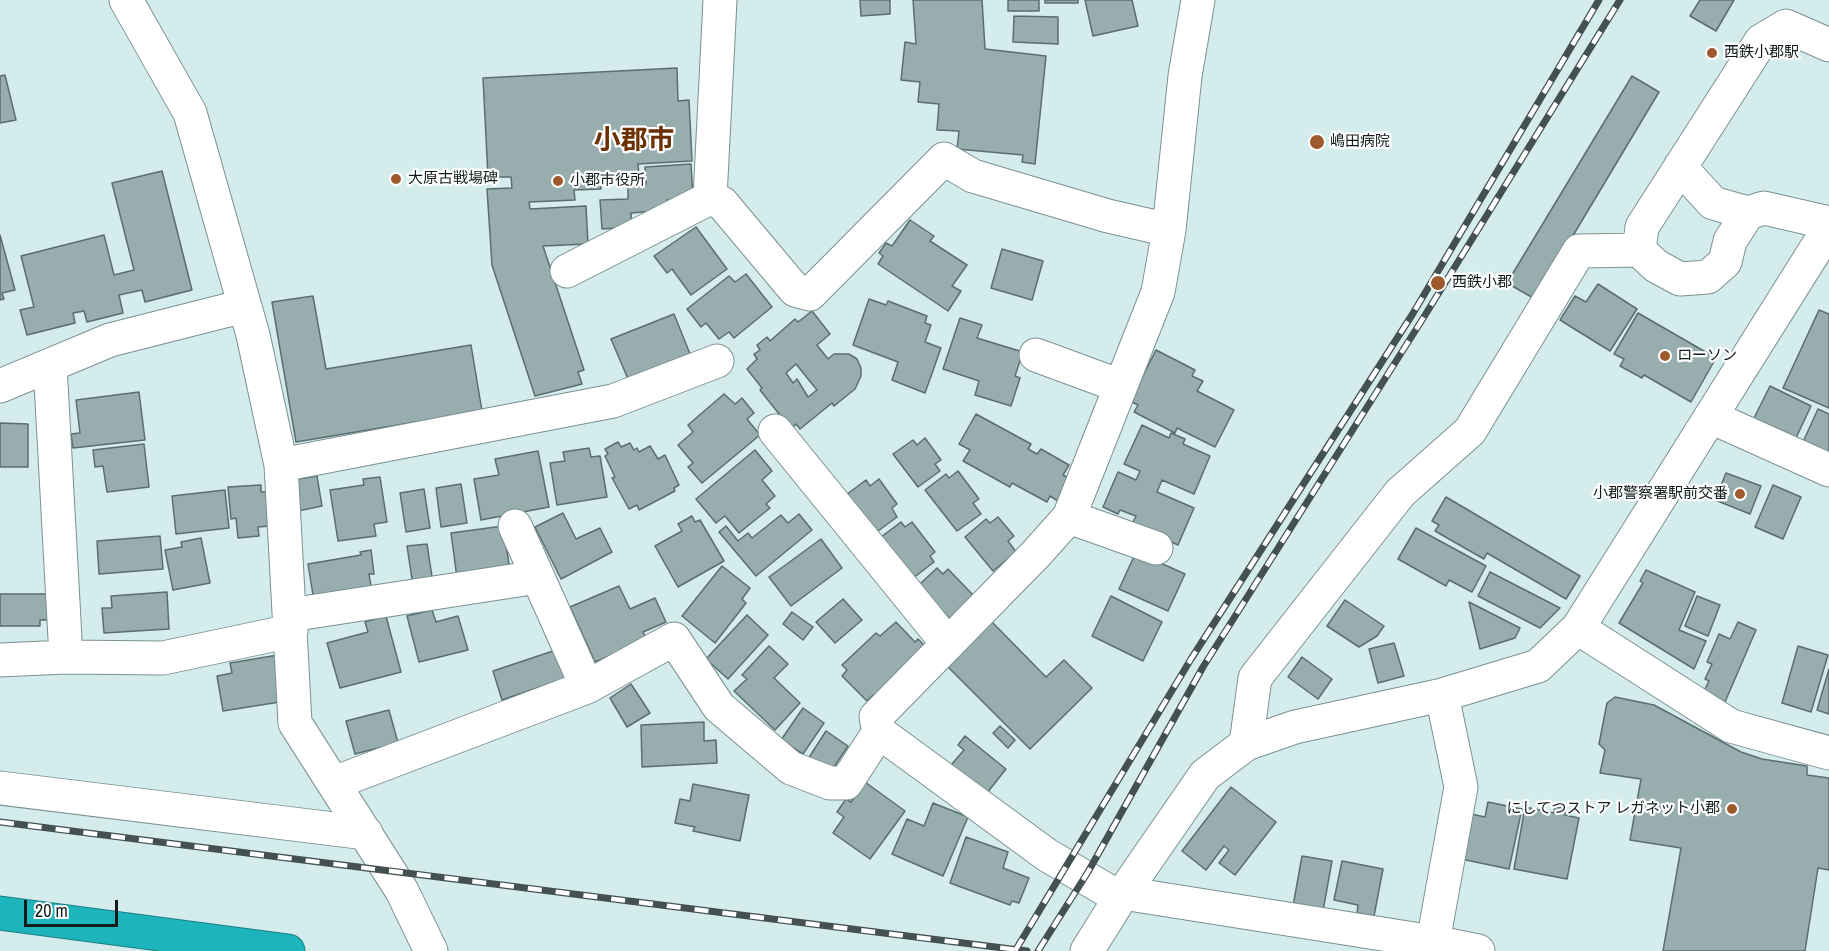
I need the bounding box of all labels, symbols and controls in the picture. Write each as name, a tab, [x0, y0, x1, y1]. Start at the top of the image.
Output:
place label: 西鉄小郡駅	[1724, 44, 1799, 62]
marker: 西鉄小郡駅	[1705, 46, 1719, 60]
district label: 小郡市	[594, 126, 674, 158]
marker: 嶋田病院	[1308, 133, 1326, 151]
place label: 嶋田病院	[1330, 133, 1390, 151]
place label: 大原古戦場碑	[408, 170, 498, 188]
marker: 大原古戦場碑	[389, 172, 403, 186]
place label: 小郡市役所	[570, 172, 645, 190]
marker: 小郡市役所	[551, 174, 565, 188]
marker: 西鉄小郡	[1429, 274, 1447, 292]
place label: 西鉄小郡	[1452, 274, 1512, 292]
place label: ローソン	[1677, 347, 1737, 365]
marker: ローソン	[1658, 349, 1672, 363]
place label: 小郡警察署駅前交番	[1593, 485, 1728, 503]
marker: 小郡警察署駅前交番	[1733, 487, 1747, 501]
place label: にしてつストア レガネット小郡	[1507, 800, 1720, 818]
marker: にしてつストア レガネット小郡	[1725, 802, 1739, 816]
scale bar	[27, 888, 122, 926]
text: 20 m	[35, 898, 68, 923]

